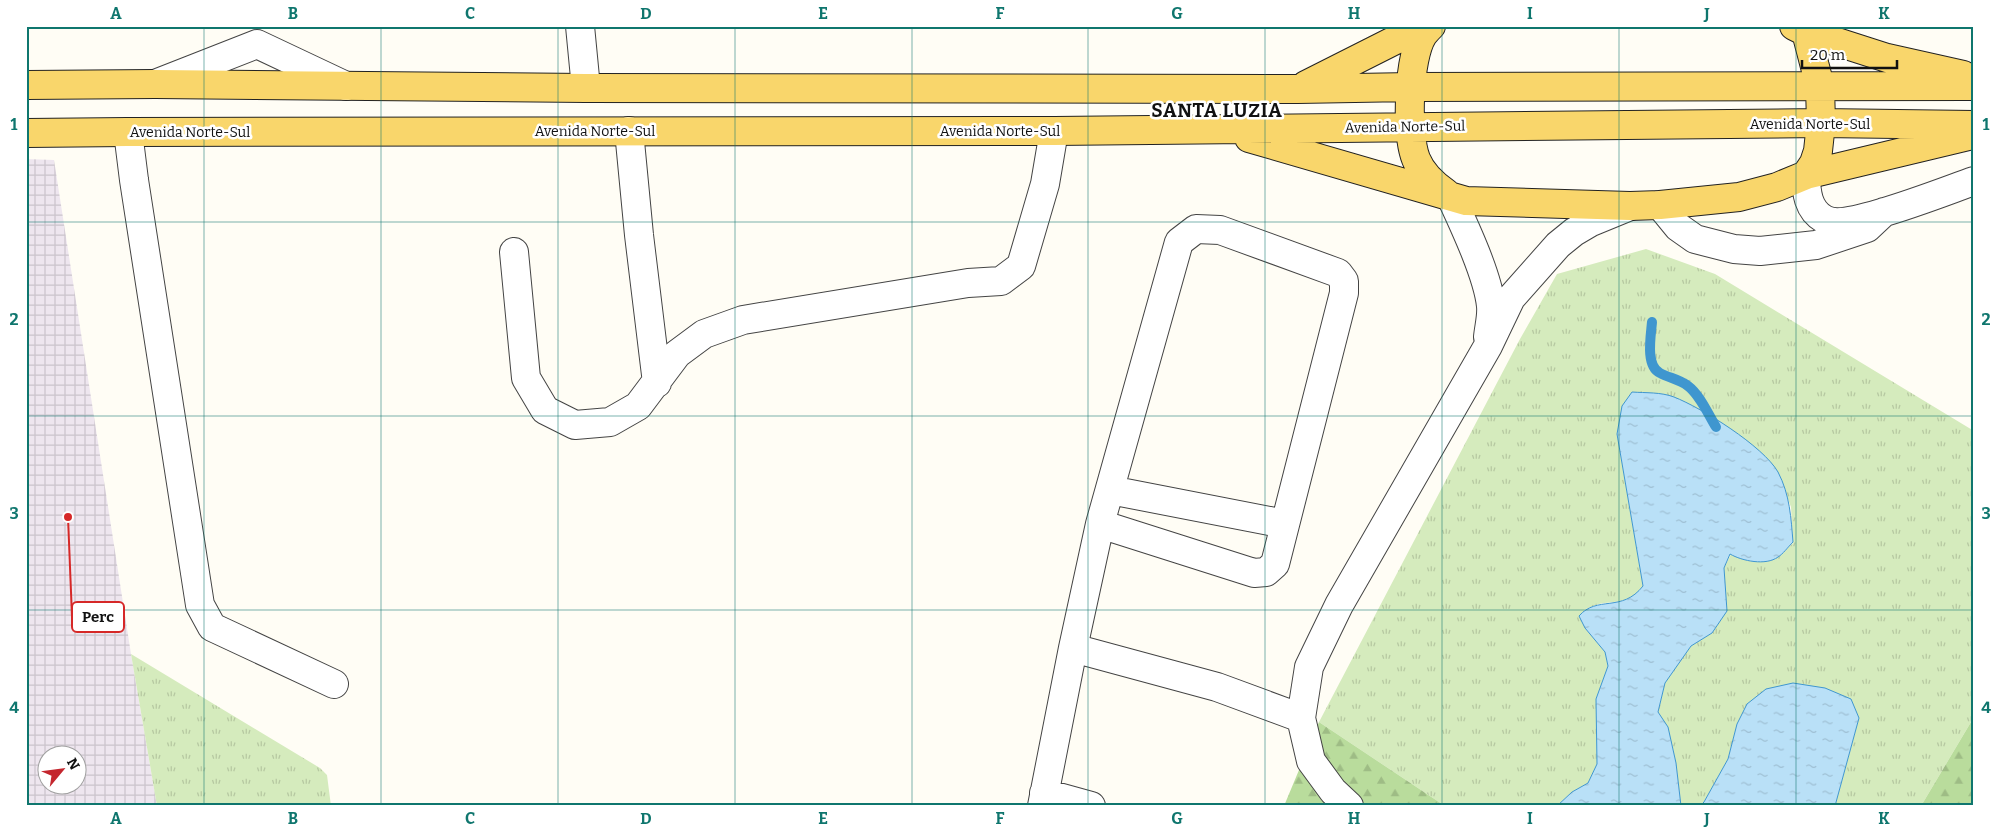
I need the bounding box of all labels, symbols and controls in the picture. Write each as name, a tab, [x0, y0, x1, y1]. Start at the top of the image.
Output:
text: A	[110, 4, 122, 23]
text: B	[288, 4, 298, 23]
text: C	[465, 4, 475, 23]
text: D	[640, 4, 652, 23]
text: E	[818, 4, 828, 23]
text: F	[996, 4, 1005, 23]
text: G	[1171, 4, 1183, 23]
text: H	[1348, 4, 1361, 23]
text: I	[1527, 4, 1533, 23]
text: J	[1703, 4, 1710, 23]
text: K	[1878, 4, 1890, 23]
scale bar	[1802, 38, 1898, 70]
text: 20 m	[1810, 46, 1846, 64]
district label: SANTA LUZIA	[1151, 99, 1283, 122]
text: 1	[11, 115, 18, 134]
text: 1	[1983, 115, 1990, 134]
street label: Avenida Norte-Sul	[1750, 116, 1870, 133]
street label: Avenida Norte-Sul	[1345, 117, 1465, 137]
street label: Avenida Norte-Sul	[535, 123, 655, 140]
street label: Avenida Norte-Sul	[940, 123, 1060, 140]
street label: Avenida Norte-Sul	[130, 124, 250, 141]
text: 2	[9, 310, 19, 329]
text: 2	[1981, 310, 1991, 329]
text: 3	[9, 504, 19, 523]
text: 3	[1981, 504, 1991, 523]
callout: Perc	[72, 602, 124, 632]
text: Perc	[82, 608, 114, 626]
text: 4	[9, 698, 19, 717]
text: 4	[1981, 698, 1991, 717]
north arrow	[38, 744, 88, 794]
text: N	[63, 755, 83, 773]
text: A	[110, 809, 122, 828]
text: B	[288, 809, 298, 828]
text: C	[465, 809, 475, 828]
text: D	[640, 809, 652, 828]
text: E	[818, 809, 828, 828]
text: F	[996, 809, 1005, 828]
text: G	[1171, 809, 1183, 828]
text: H	[1348, 809, 1361, 828]
text: I	[1527, 809, 1533, 828]
text: J	[1703, 809, 1710, 828]
text: K	[1878, 809, 1890, 828]

